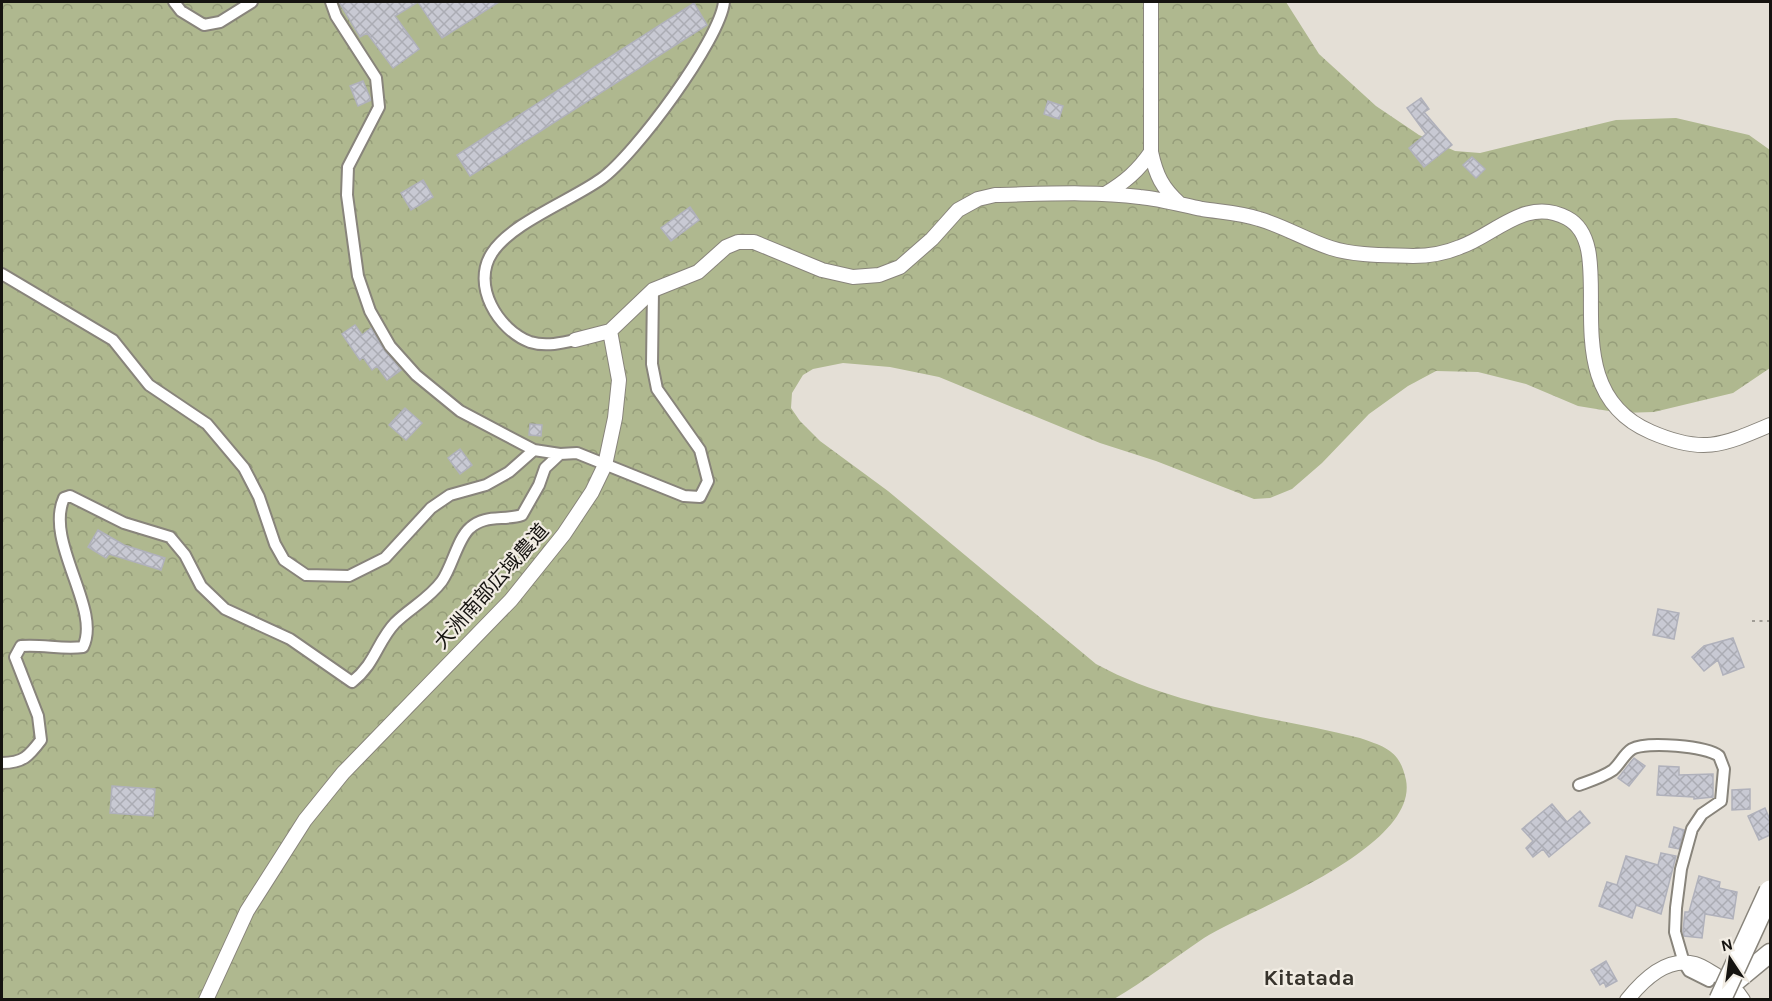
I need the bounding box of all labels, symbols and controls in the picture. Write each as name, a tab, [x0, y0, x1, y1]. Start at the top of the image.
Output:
street label: 大洲南部広域農道	[429, 519, 553, 653]
north arrow	[1700, 929, 1760, 989]
text: N	[1719, 934, 1734, 955]
district label: Kitatada	[1263, 965, 1355, 991]

